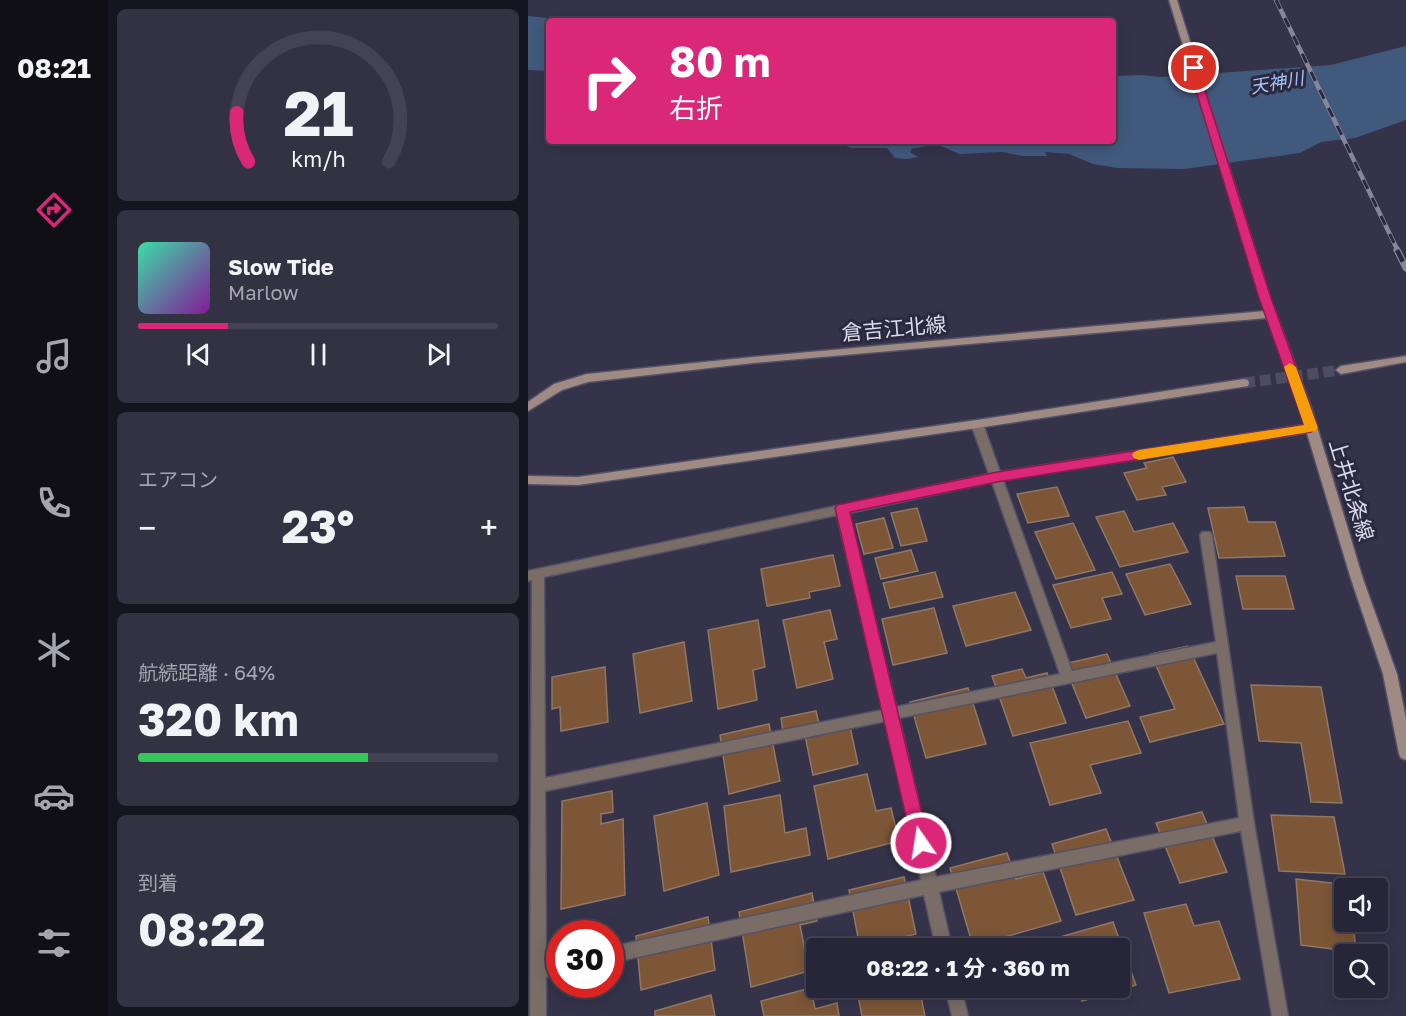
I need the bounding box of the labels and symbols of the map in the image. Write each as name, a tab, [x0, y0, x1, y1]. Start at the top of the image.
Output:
pin	[1168, 42, 1219, 93]
water label: 天神川	[1248, 66, 1307, 98]
street label: 倉吉江北線	[840, 310, 947, 346]
street label: 上井北条線	[1324, 436, 1380, 544]
position arrow	[889, 811, 953, 875]
speed limit sign: 30	[546, 920, 624, 998]

